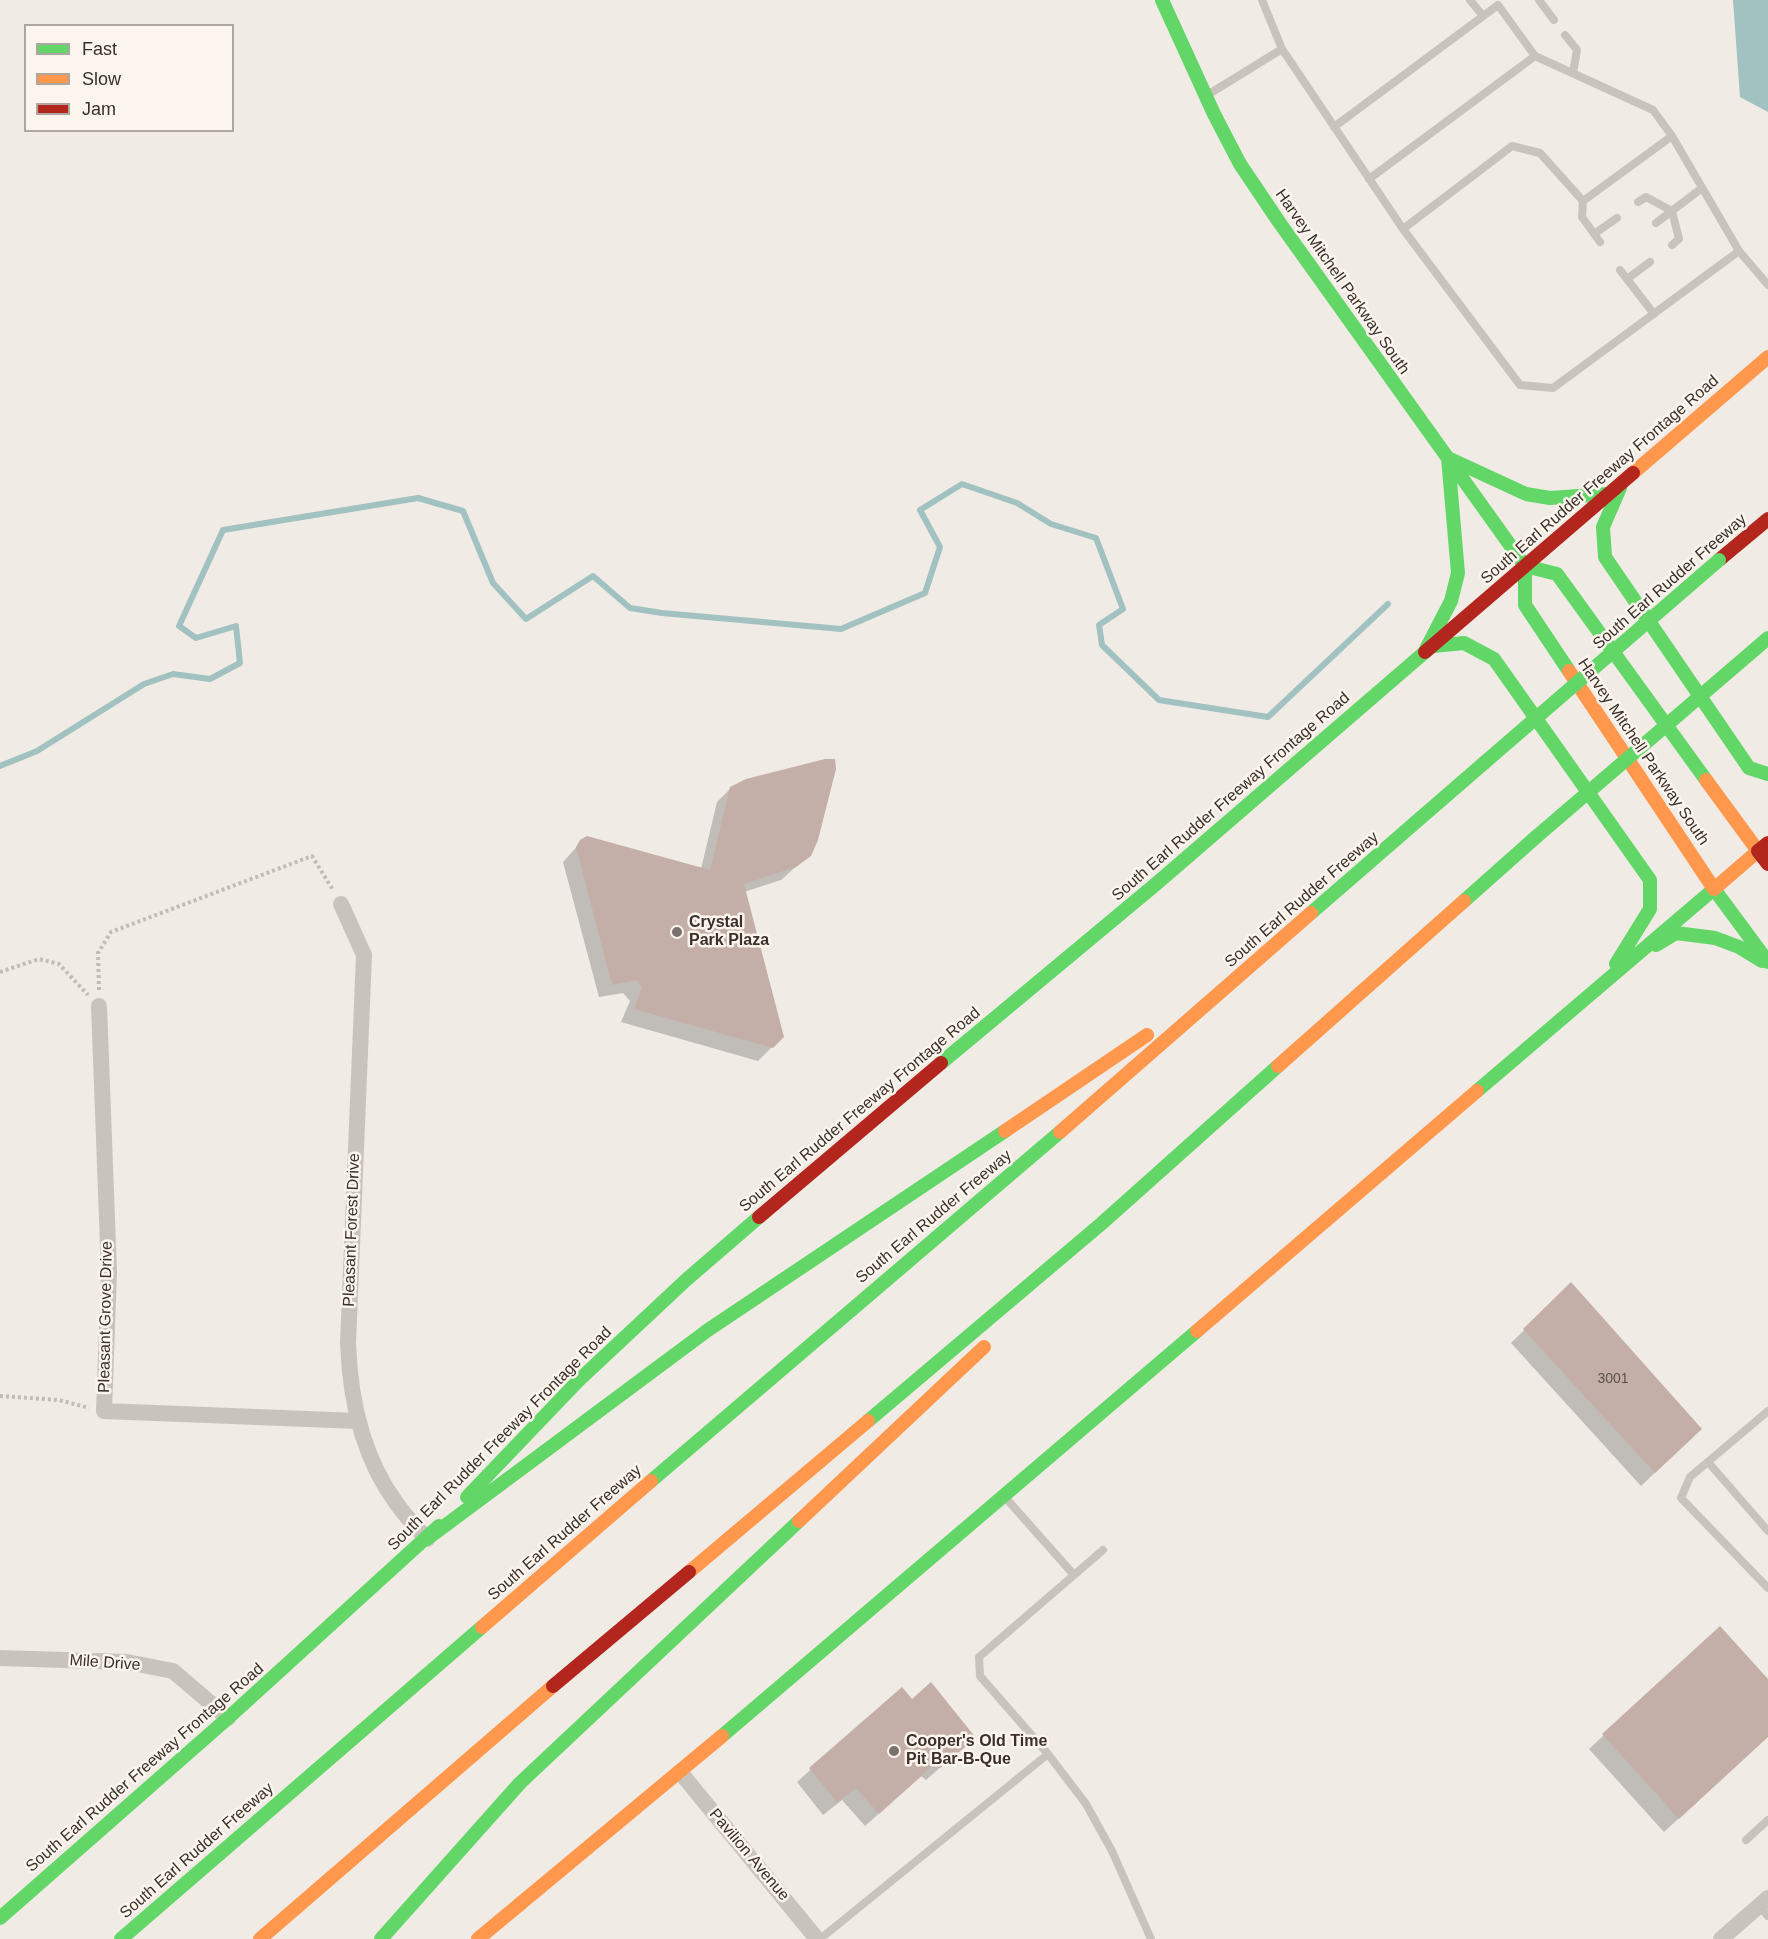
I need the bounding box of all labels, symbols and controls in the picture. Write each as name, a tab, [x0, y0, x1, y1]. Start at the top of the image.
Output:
legend	[24, 24, 234, 132]
text: Fast	[82, 39, 117, 59]
text: Slow	[82, 69, 121, 89]
text: Jam	[82, 99, 116, 119]
street label: Harvey Mitchell Parkway South	[1271, 186, 1413, 378]
street label: South Earl Rudder Freeway Frontage Road	[1477, 372, 1723, 588]
street label: South Earl Rudder Freeway	[1589, 510, 1751, 654]
street label: Harvey Mitchell Parkway South	[1573, 655, 1713, 849]
street label: South Earl Rudder Freeway Frontage Road	[1108, 689, 1354, 905]
street label: South Earl Rudder Freeway	[1221, 828, 1383, 972]
place label: Crystal Park Plaza	[689, 913, 769, 951]
marker: Crystal Park Plaza	[670, 925, 684, 939]
street label: South Earl Rudder Freeway Frontage Road	[736, 1003, 984, 1217]
street label: South Earl Rudder Freeway	[852, 1146, 1016, 1288]
street label: Pleasant Forest Drive	[340, 1153, 364, 1307]
street label: Pleasant Grove Drive	[95, 1241, 117, 1393]
street label: South Earl Rudder Freeway Frontage Road	[384, 1323, 616, 1555]
house number: 3001	[1597, 1371, 1629, 1387]
street label: South Earl Rudder Freeway	[484, 1461, 646, 1605]
street label: Mile Drive	[69, 1651, 141, 1675]
street label: South Earl Rudder Freeway Frontage Road	[22, 1660, 268, 1876]
place label: Cooper's Old Time Pit Bar-B-Que	[906, 1732, 1047, 1770]
marker: Cooper's Old Time Pit Bar-B-Que	[887, 1744, 901, 1758]
street label: South Earl Rudder Freeway	[116, 1779, 278, 1923]
street label: Pavilion Avenue	[705, 1805, 793, 1905]

